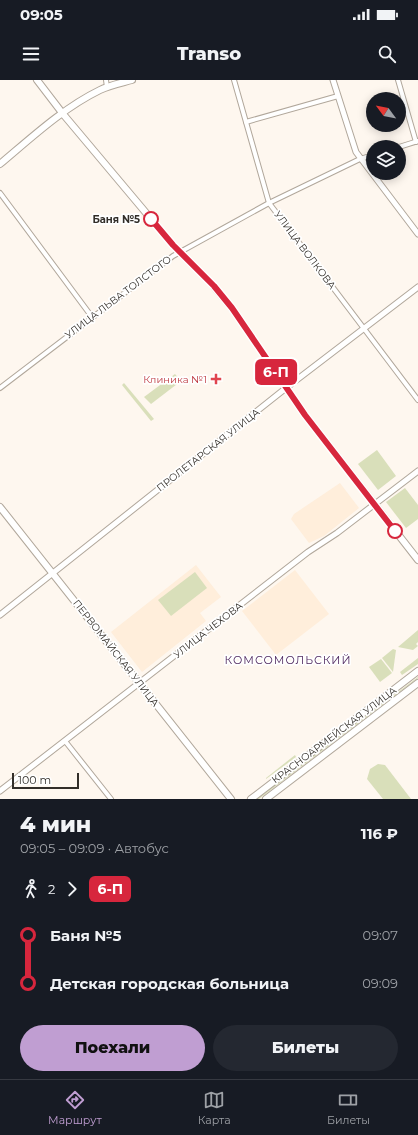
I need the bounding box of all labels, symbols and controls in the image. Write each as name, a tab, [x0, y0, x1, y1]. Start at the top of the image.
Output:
text: 09:05	[20, 5, 63, 24]
icon: menu	[20, 43, 42, 65]
text: Transo	[177, 43, 241, 65]
icon: search	[376, 43, 398, 65]
north arrow	[366, 92, 406, 132]
map controls	[366, 92, 406, 180]
button: layers	[366, 140, 406, 180]
street label: УЛИЦА ВОЛКОВА	[271, 208, 339, 292]
marker: Баня №5	[143, 211, 159, 227]
place label: Баня №5	[92, 213, 140, 226]
street label: УЛИЦА ЛЬВА ТОЛСТОГО	[62, 253, 174, 341]
line badge: 6-П	[253, 359, 299, 385]
text: 6-П	[263, 363, 289, 381]
place label: Клиника №1	[143, 373, 207, 386]
marker: Клиника №1	[210, 373, 222, 385]
street label: ПРОЛЕТАРСКАЯ УЛИЦА	[154, 405, 263, 494]
unlabelled marker	[387, 523, 403, 539]
street label: ПЕРВОМАЙСКАЯ УЛИЦА	[70, 597, 162, 710]
street label: УЛИЦА ЧЕХОВА	[171, 599, 246, 661]
district label: КОМСОМОЛЬСКИЙ	[225, 653, 351, 667]
street label: КРАСНОАРМЕЙСКАЯ УЛИЦА	[269, 684, 399, 786]
scale bar	[12, 771, 79, 790]
text: 100 m	[18, 773, 51, 787]
text: 4 мин	[20, 811, 91, 838]
text: 116 ₽	[361, 824, 398, 843]
text: 09:05 – 09:09 · Автобус	[20, 840, 169, 856]
icon: walk	[20, 878, 42, 900]
icon: forward	[61, 878, 83, 900]
text: 6-П	[97, 880, 123, 898]
text: 2	[48, 881, 55, 897]
text: Баня №5	[50, 926, 121, 945]
text: 09:07	[363, 927, 398, 943]
text: Детская городская больница	[50, 974, 289, 993]
text: 09:09	[362, 975, 398, 991]
button: Поехали	[20, 1025, 205, 1071]
button: Билеты	[213, 1025, 398, 1071]
tab: Маршрут	[48, 1089, 102, 1127]
tab: Карта	[198, 1089, 231, 1127]
tab: Билеты	[327, 1089, 370, 1127]

